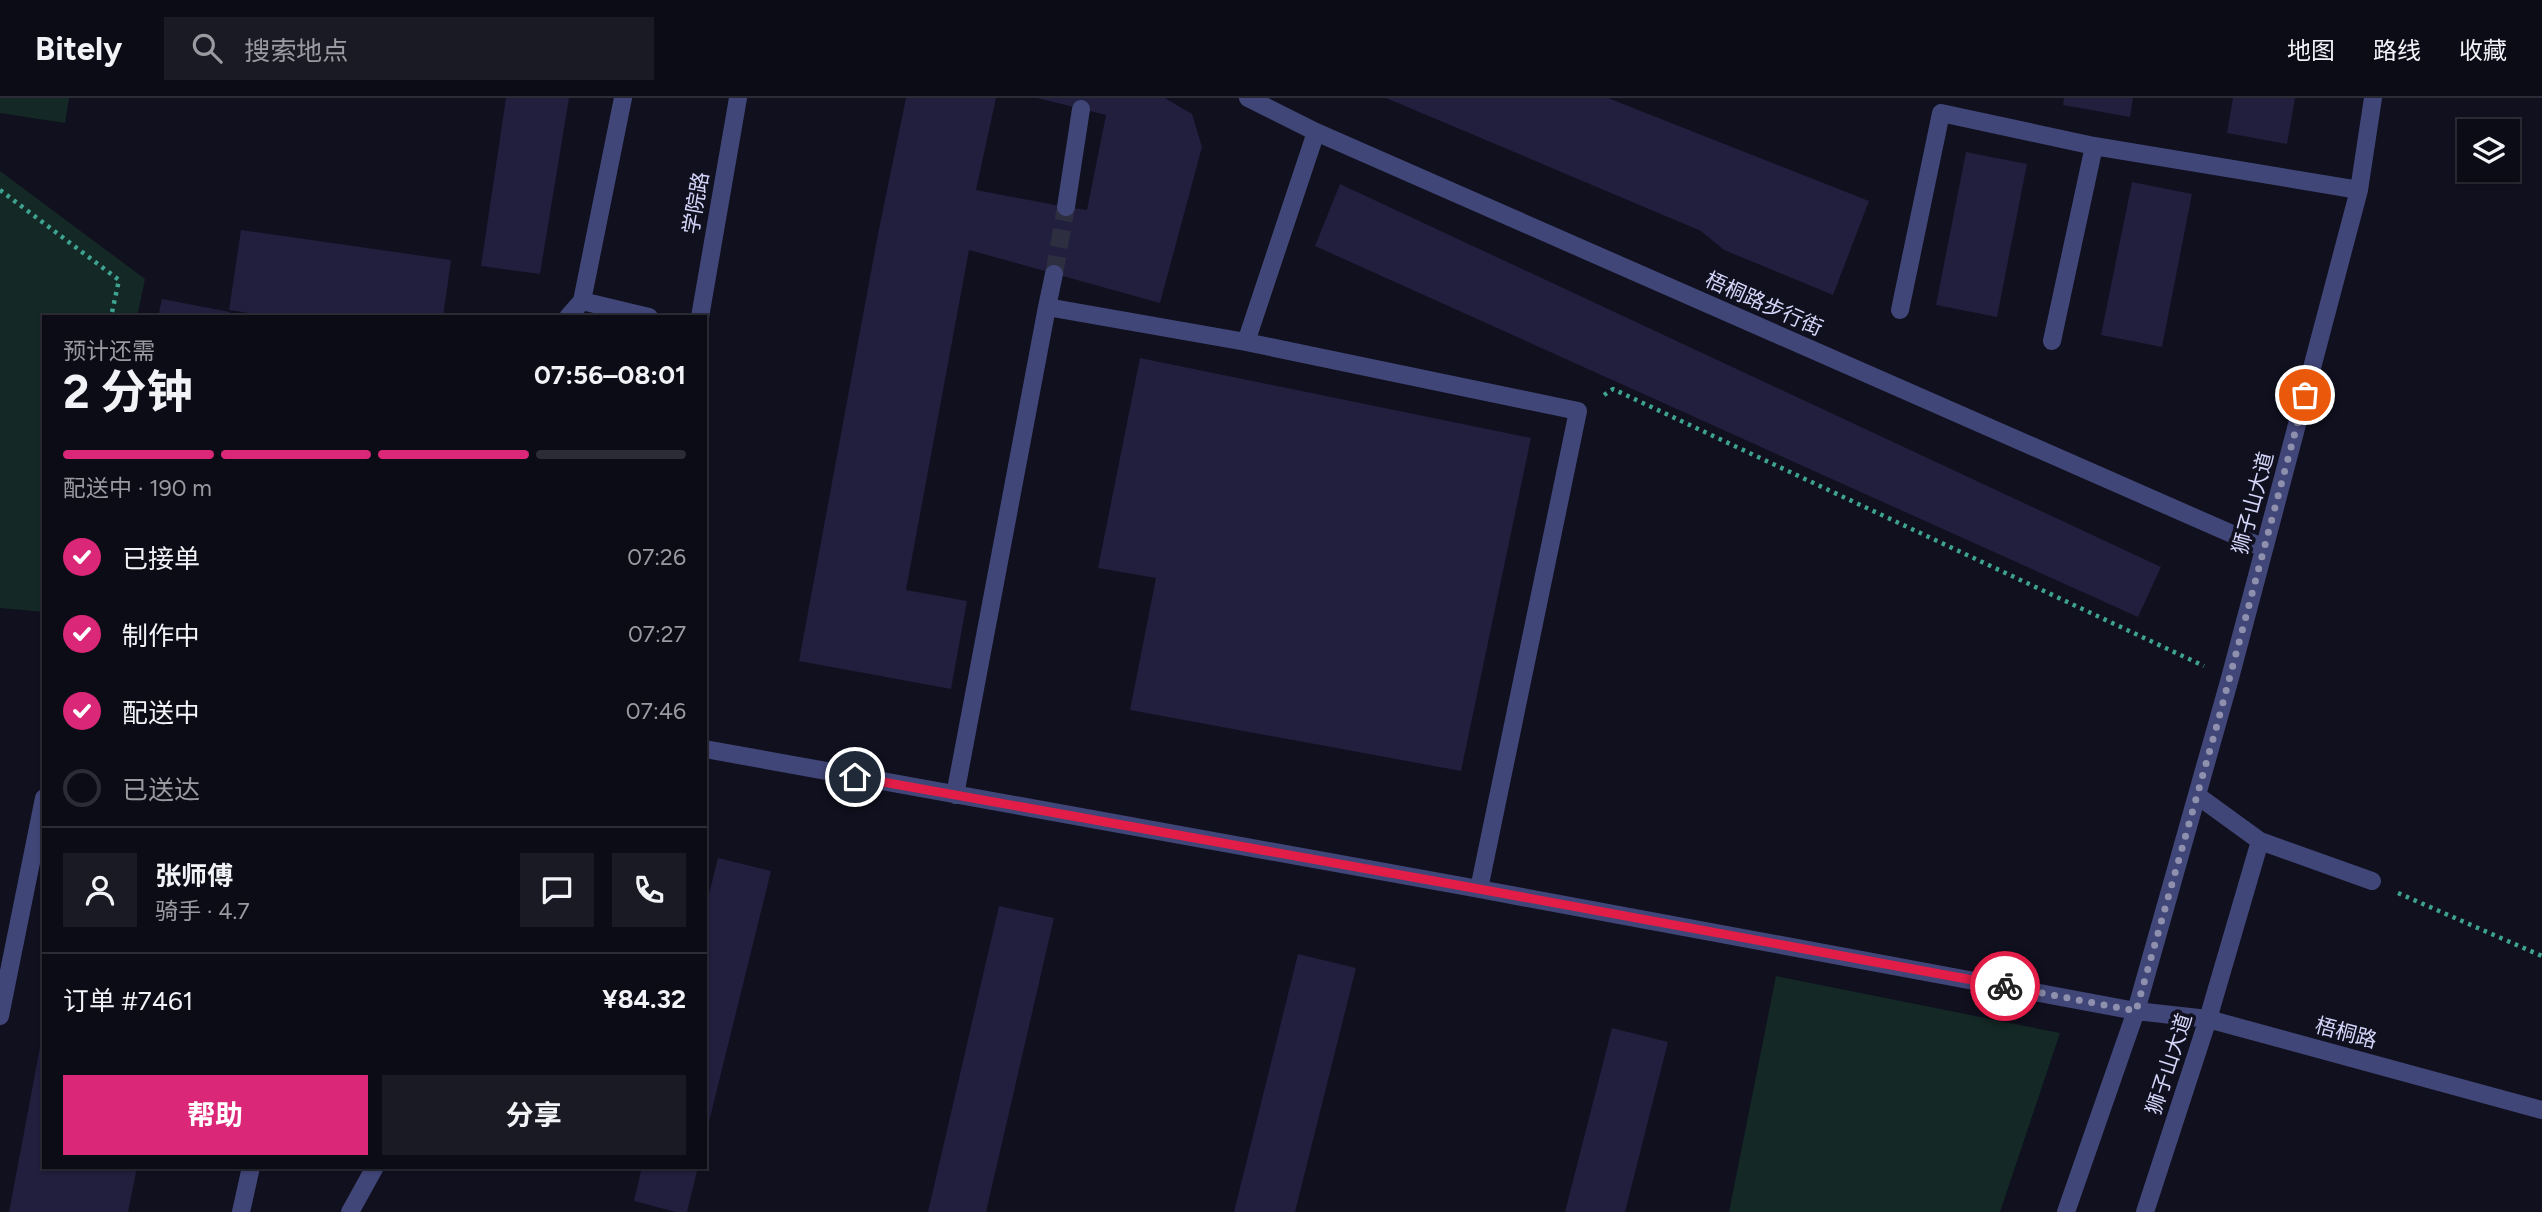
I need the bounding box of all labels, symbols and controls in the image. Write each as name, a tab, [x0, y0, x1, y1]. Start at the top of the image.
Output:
search box	[164, 17, 654, 80]
text: Bitely	[35, 29, 122, 68]
icon: search	[188, 29, 226, 67]
text: 搜索地点	[244, 35, 348, 67]
text: 地图	[2287, 36, 2335, 65]
text: 路线	[2373, 36, 2421, 65]
text: 收藏	[2459, 36, 2507, 65]
map controls	[2457, 119, 2520, 182]
button: layers	[2457, 119, 2520, 182]
street label: 学院路	[678, 170, 713, 236]
street label: 梧桐路步行街	[1702, 266, 1827, 341]
text: 预计还需	[63, 337, 155, 365]
text: 07:56–08:01	[534, 359, 686, 391]
text: 2 分钟	[63, 364, 193, 420]
pin	[2275, 365, 2335, 425]
icon: bag	[2286, 376, 2324, 414]
street label: 狮子山大道	[2227, 449, 2278, 557]
text: 配送中 · 190 m	[63, 474, 212, 502]
icon: check	[63, 538, 101, 576]
text: 已接单	[122, 543, 200, 575]
text: 07:26	[627, 543, 686, 571]
icon: check	[63, 615, 101, 653]
text: 制作中	[122, 620, 200, 652]
text: 07:27	[628, 620, 686, 648]
icon: check	[63, 692, 101, 730]
text: 配送中	[122, 697, 200, 729]
text: 07:46	[626, 697, 686, 725]
pin	[825, 747, 885, 807]
icon: home	[836, 758, 874, 796]
text: 已送达	[122, 774, 200, 806]
button: person	[63, 853, 137, 927]
button: chat	[520, 853, 594, 927]
button: phone	[612, 853, 686, 927]
text: 张师傅	[155, 860, 233, 892]
text: 骑手 · 4.7	[155, 897, 250, 925]
courier	[1970, 951, 2040, 1021]
icon: bike	[1986, 967, 2024, 1005]
text: ¥84.32	[602, 983, 686, 1015]
text: 订单 #7461	[63, 985, 193, 1017]
street label: 狮子山大道	[2140, 1010, 2197, 1118]
street label: 梧桐路	[2312, 1012, 2380, 1053]
button: 帮助	[63, 1075, 368, 1155]
button: 分享	[382, 1075, 686, 1155]

